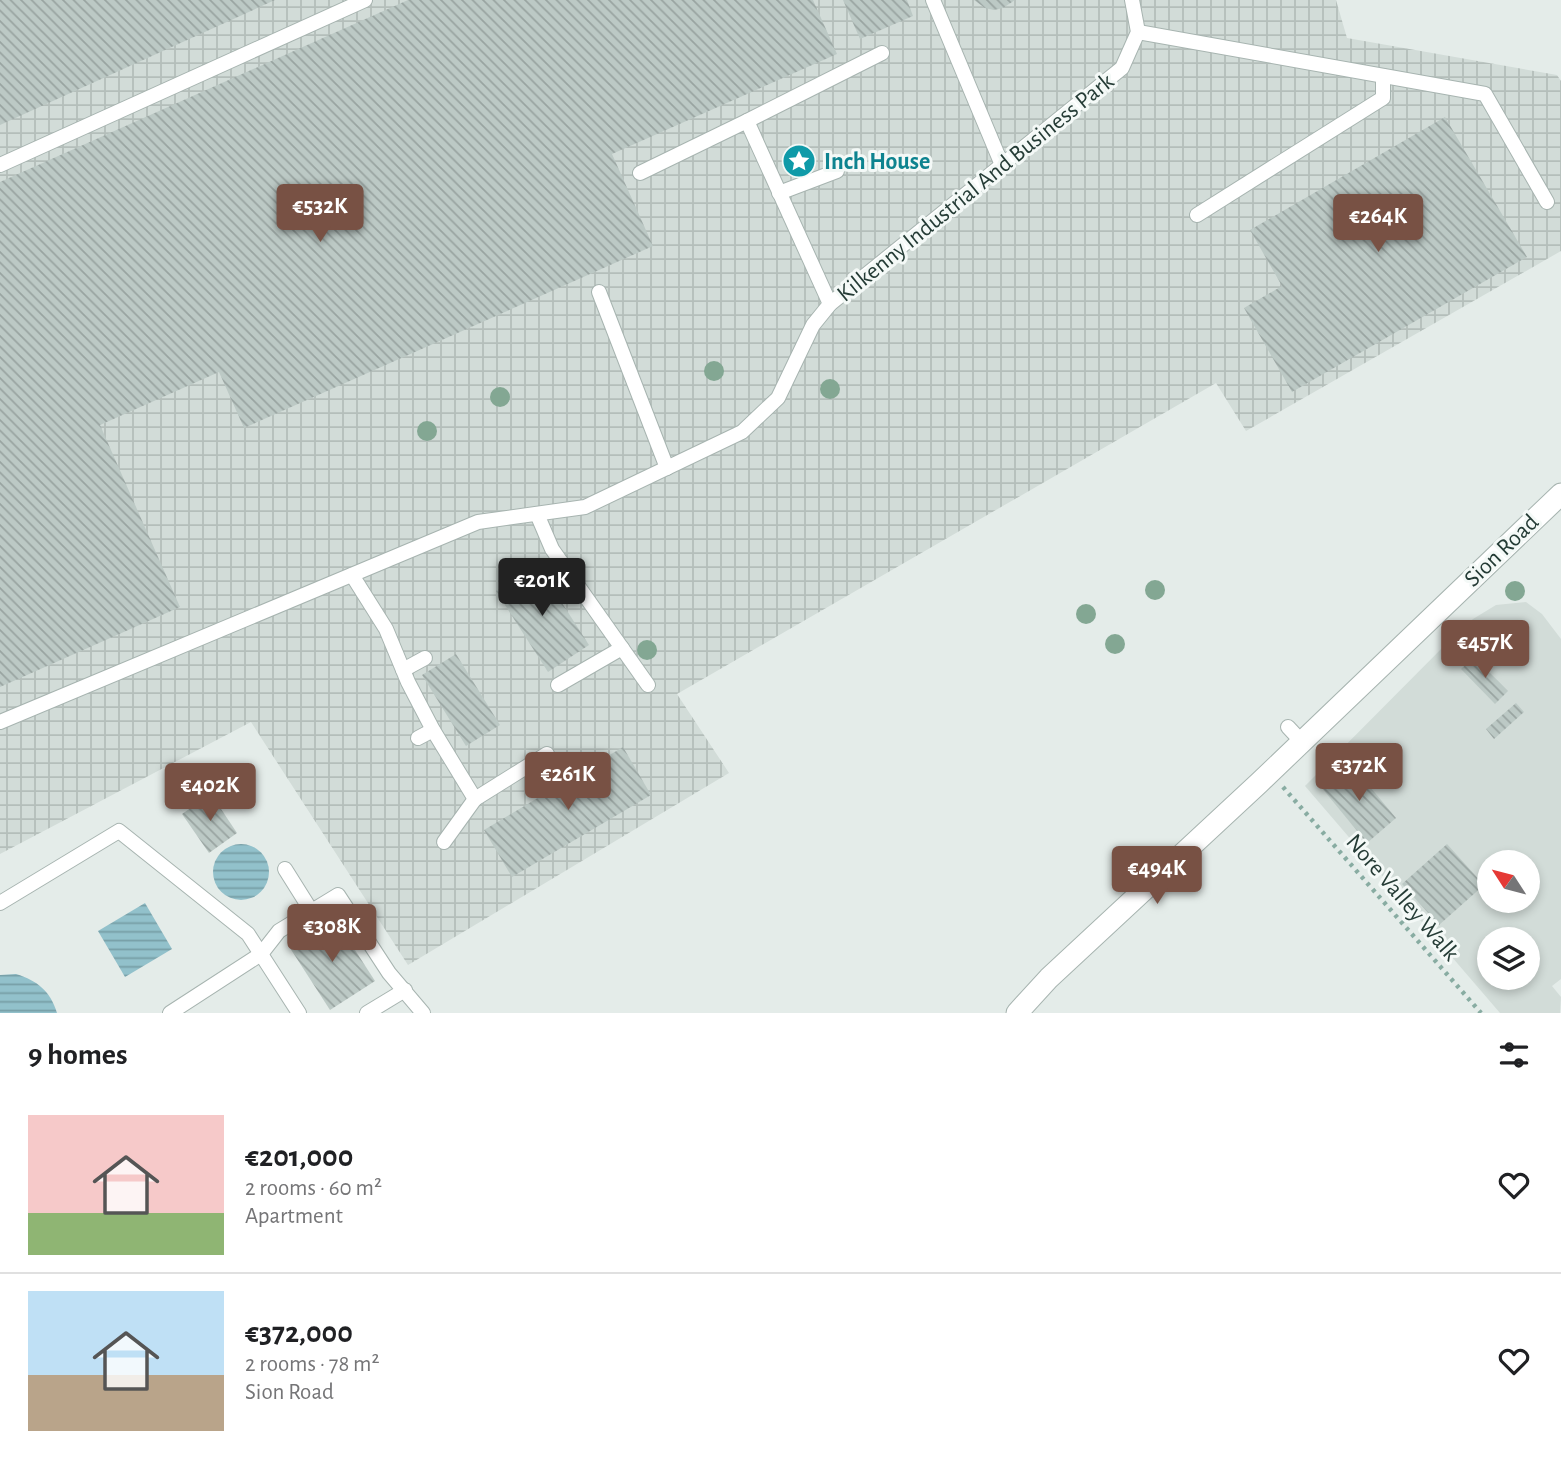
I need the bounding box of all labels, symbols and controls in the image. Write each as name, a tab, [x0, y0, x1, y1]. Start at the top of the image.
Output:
street label: Kilkenny Industrial And Business Park	[833, 69, 1118, 307]
place icon: Inch House	[780, 142, 818, 180]
place label: Inch House	[824, 150, 930, 174]
pin: €532K	[271, 184, 369, 244]
pin: €264K	[1329, 194, 1427, 254]
text: €532K	[293, 195, 347, 218]
text: €264K	[1349, 205, 1407, 228]
street label: Sion Road	[1460, 510, 1543, 592]
pin: €201K	[493, 558, 591, 618]
text: €201K	[514, 569, 570, 592]
pin: €457K	[1436, 620, 1534, 680]
text: €457K	[1457, 631, 1513, 654]
pin: €372K	[1310, 744, 1408, 803]
pin: €261K	[519, 752, 617, 812]
text: €372K	[1332, 754, 1386, 777]
text: €261K	[541, 763, 595, 786]
pin: €402K	[161, 764, 259, 823]
text: €402K	[181, 774, 239, 797]
street label: Nore Valley Walk	[1341, 830, 1463, 965]
pin: €494K	[1108, 846, 1206, 906]
north arrow	[1477, 850, 1540, 914]
map controls	[1477, 850, 1540, 990]
text: €494K	[1128, 857, 1186, 880]
pin: €308K	[283, 904, 381, 964]
text: €308K	[303, 915, 361, 938]
button: layers	[1477, 927, 1540, 990]
icon: filters	[1495, 1036, 1533, 1074]
text: 9 homes	[28, 1040, 128, 1070]
text: €201,000	[245, 1142, 353, 1172]
icon: home	[84, 1143, 168, 1227]
icon: heart	[1495, 1166, 1533, 1204]
text: 2 rooms · 60 m²	[245, 1177, 382, 1200]
text: Apartment	[245, 1205, 343, 1228]
text: €372,000	[245, 1318, 353, 1348]
icon: home	[84, 1319, 168, 1403]
icon: heart	[1495, 1342, 1533, 1380]
text: 2 rooms · 78 m²	[245, 1353, 380, 1376]
text: Sion Road	[245, 1381, 334, 1404]

